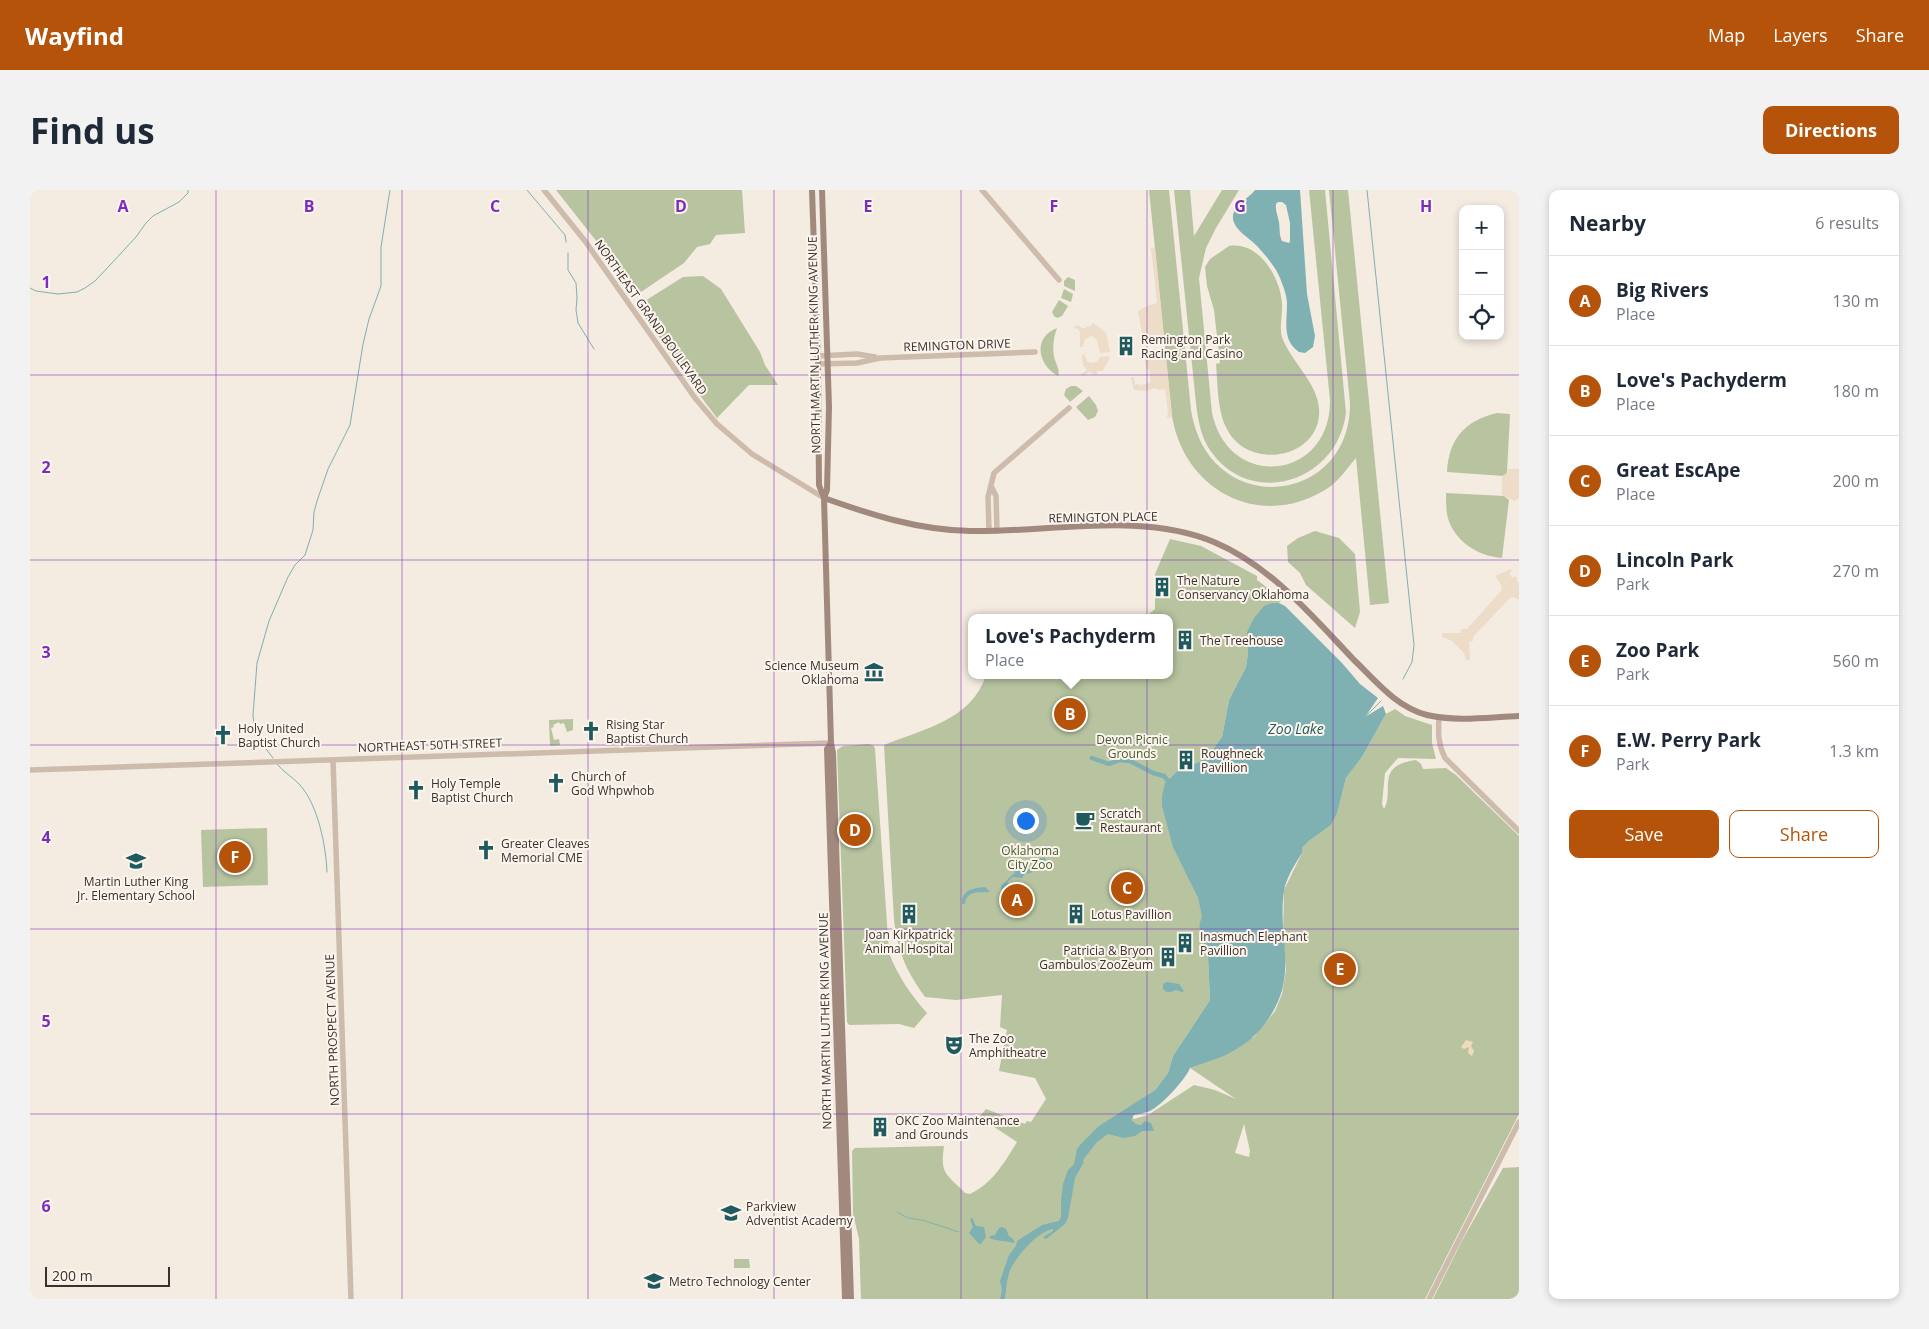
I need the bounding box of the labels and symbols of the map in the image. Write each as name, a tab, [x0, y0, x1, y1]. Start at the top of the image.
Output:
text: A	[117, 195, 129, 217]
text: B	[304, 195, 314, 217]
text: C	[490, 195, 500, 217]
text: D	[675, 195, 687, 217]
text: E	[864, 195, 873, 217]
text: F	[1050, 195, 1058, 217]
text: G	[1234, 195, 1246, 217]
text: H	[1420, 195, 1432, 217]
street label: NORTHEAST GRAND BOULEVARD	[591, 236, 711, 398]
street label: NORTH MARTIN LUTHER KING AVENUE	[804, 236, 824, 454]
text: 1	[41, 271, 51, 293]
place label: Remington Park Racing and Casino	[1141, 331, 1243, 362]
street label: REMINGTON DRIVE	[903, 335, 1011, 355]
building icon: Remington Park Racing and Casino	[1115, 335, 1137, 357]
text: 2	[41, 456, 51, 478]
street label: REMINGTON PLACE	[1048, 508, 1158, 526]
place label: The Nature Conservancy Oklahoma	[1177, 572, 1309, 603]
building icon: The Nature Conservancy Oklahoma	[1151, 576, 1173, 598]
building icon: The Treehouse	[1174, 629, 1196, 651]
place label: The Treehouse	[1200, 632, 1283, 649]
text: 3	[41, 641, 51, 663]
place label: Science Museum Oklahoma	[765, 657, 859, 688]
museum icon: Science Museum Oklahoma	[863, 661, 885, 683]
pin: B	[1054, 695, 1086, 733]
place label: Rising Star Baptist Church	[606, 716, 688, 747]
water label: Zoo Lake	[1267, 719, 1324, 738]
place label: Holy United Baptist Church	[238, 720, 320, 751]
church icon: Rising Star Baptist Church	[580, 720, 602, 742]
church icon: Holy United Baptist Church	[212, 724, 234, 746]
park label: Devon Picnic Grounds	[1096, 731, 1168, 762]
street label: NORTHEAST 50TH STREET	[357, 734, 503, 756]
place label: Roughneck Pavillion	[1201, 745, 1264, 776]
building icon: Roughneck Pavillion	[1175, 749, 1197, 771]
place label: Church of God Whpwhob	[571, 768, 654, 799]
church icon: Church of God Whpwhob	[545, 772, 567, 794]
place label: Holy Temple Baptist Church	[431, 775, 513, 806]
church icon: Holy Temple Baptist Church	[405, 779, 427, 801]
place label: Scratch Restaurant	[1100, 805, 1161, 836]
your location	[1013, 808, 1039, 834]
cafe icon: Scratch Restaurant	[1074, 809, 1096, 831]
pin: D	[839, 811, 871, 849]
text: 4	[41, 826, 51, 848]
place label: Greater Cleaves Memorial CME	[501, 835, 590, 866]
pin: F	[219, 838, 251, 876]
church icon: Greater Cleaves Memorial CME	[475, 839, 497, 861]
park label: Oklahoma City Zoo	[1001, 842, 1059, 873]
school or university icon: Martin Luther King Jr. Elementary School	[125, 850, 147, 872]
pin: C	[1111, 869, 1143, 907]
place label: Martin Luther King Jr. Elementary School	[76, 873, 195, 904]
pin: A	[1001, 881, 1033, 919]
building icon: Joan Kirkpatrick Animal Hospital	[898, 903, 920, 925]
building icon: Lotus Pavillion	[1065, 903, 1087, 925]
place label: Lotus Pavillion	[1091, 906, 1172, 923]
street label: NORTH MARTIN LUTHER KING AVENUE	[815, 912, 835, 1130]
place label: Joan Kirkpatrick Animal Hospital	[864, 926, 953, 957]
place label: Inasmuch Elephant Pavillion	[1200, 928, 1307, 959]
building icon: Inasmuch Elephant Pavillion	[1174, 932, 1196, 954]
place label: Patricia & Bryon Gambulos ZooZeum	[1039, 942, 1153, 973]
building icon: Patricia & Bryon Gambulos ZooZeum	[1157, 946, 1179, 968]
pin: E	[1324, 950, 1356, 988]
street label: NORTH PROSPECT AVENUE	[321, 954, 343, 1106]
text: 5	[41, 1010, 51, 1032]
place label: The Zoo Amphitheatre	[969, 1030, 1047, 1061]
theatre icon: The Zoo Amphitheatre	[943, 1034, 965, 1056]
place label: OKC Zoo Maintenance and Grounds	[895, 1112, 1020, 1143]
building icon: OKC Zoo Maintenance and Grounds	[869, 1116, 891, 1138]
text: 6	[41, 1195, 51, 1217]
place label: Parkview Adventist Academy	[746, 1198, 854, 1229]
school or university icon: Parkview Adventist Academy	[720, 1202, 742, 1224]
scale bar	[45, 1264, 170, 1287]
school or university icon: Metro Technology Center	[643, 1270, 665, 1292]
place label: Metro Technology Center	[669, 1273, 811, 1290]

